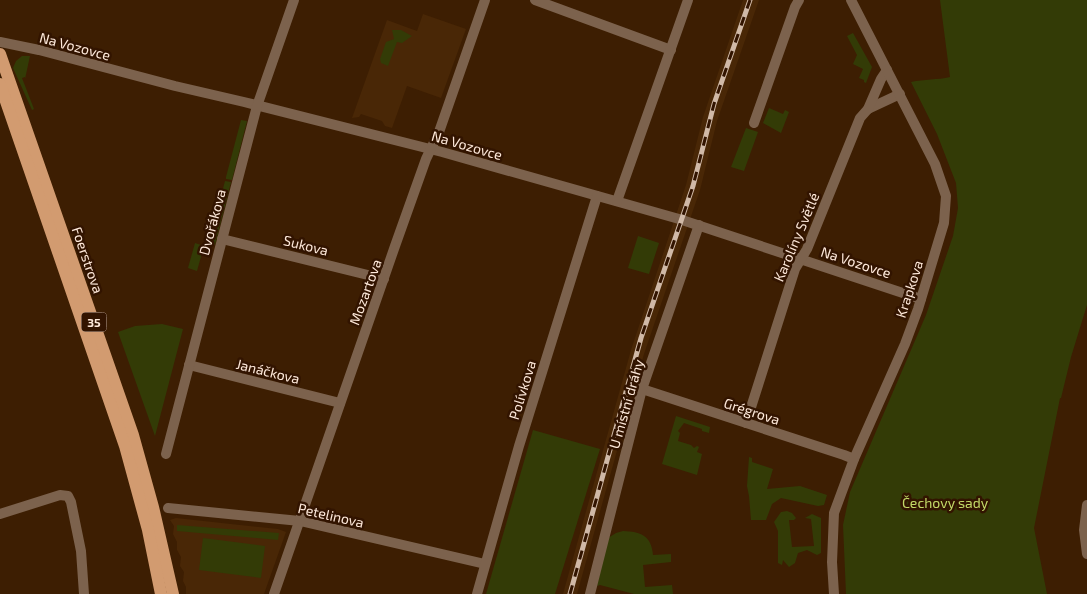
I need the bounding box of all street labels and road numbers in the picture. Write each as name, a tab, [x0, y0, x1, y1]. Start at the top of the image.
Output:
street label: Na Vozovce	[38, 28, 112, 64]
street label: Na Vozovce	[430, 127, 504, 163]
street label: Dvořákova	[195, 187, 229, 257]
street label: Karolíny Světlé	[770, 190, 822, 284]
street label: Foerstrova	[69, 225, 107, 295]
street label: Sukova	[282, 231, 330, 259]
street label: Na Vozovce	[819, 243, 893, 281]
street label: Mozartova	[345, 257, 385, 327]
street label: Krapkova	[892, 258, 926, 320]
road number: 35	[82, 313, 106, 332]
street label: Janáčkova	[234, 355, 302, 387]
street label: U místní dráhy	[605, 357, 647, 451]
street label: Polívkova	[505, 358, 539, 422]
street label: Grégrova	[722, 394, 782, 428]
street label: Petelinova	[296, 499, 366, 531]

